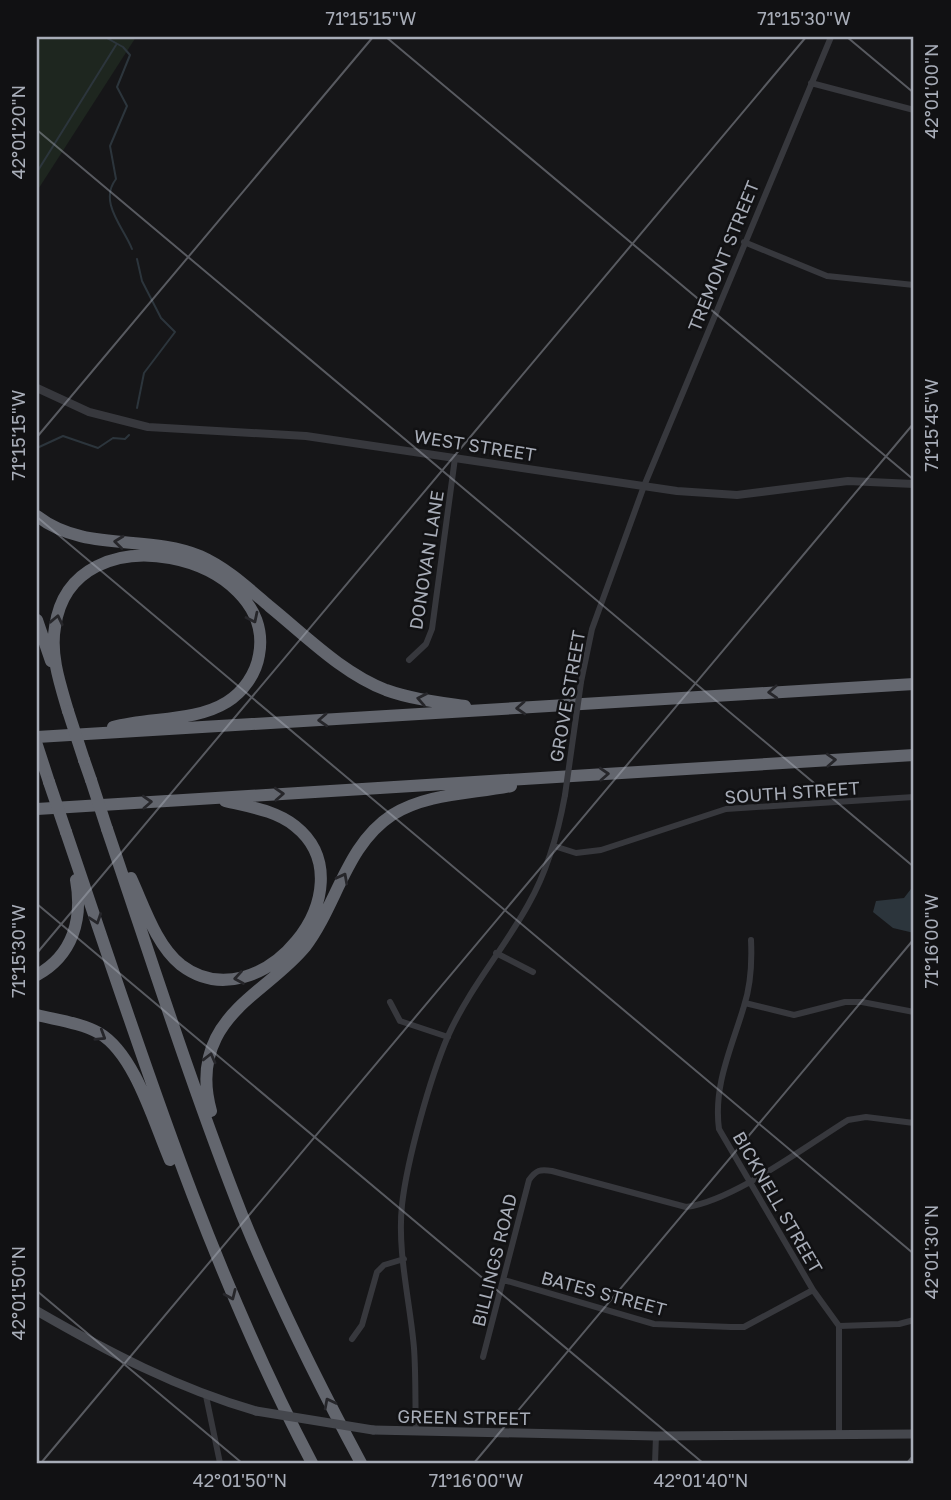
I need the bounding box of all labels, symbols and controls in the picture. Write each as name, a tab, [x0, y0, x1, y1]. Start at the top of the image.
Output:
text: 71°15'15"W	[326, 7, 416, 29]
text: 71°15'30"W	[757, 7, 851, 29]
text: 42°01'00"N	[920, 43, 942, 139]
text: 42°01'20"N	[7, 85, 29, 179]
street label: TREMONT STREET	[683, 177, 763, 335]
text: 71°15'45"W	[920, 378, 942, 472]
text: 71°15'15"W	[7, 390, 29, 480]
street label: WEST STREET	[412, 424, 538, 466]
street label: DONOVAN LANE	[404, 489, 448, 631]
one-way arrow	[113, 535, 124, 550]
one-way arrow	[245, 611, 259, 623]
one-way arrow	[48, 614, 63, 626]
street label: GROVE STREET	[545, 628, 589, 764]
one-way arrow	[767, 685, 778, 700]
one-way arrow	[416, 692, 428, 707]
one-way arrow	[515, 700, 526, 715]
one-way arrow	[317, 712, 328, 727]
one-way arrow	[826, 753, 837, 768]
one-way arrow	[599, 767, 610, 782]
street label: SOUTH STREET	[724, 776, 860, 808]
one-way arrow	[274, 787, 285, 802]
one-way arrow	[142, 795, 153, 810]
one-way arrow	[335, 873, 348, 885]
text: 71°16'00"W	[920, 894, 942, 988]
text: 71°15'30"W	[7, 904, 29, 998]
one-way arrow	[88, 913, 102, 925]
one-way arrow	[233, 970, 245, 985]
one-way arrow	[94, 1027, 107, 1040]
one-way arrow	[202, 1052, 216, 1064]
street label: BICKNELL STREET	[728, 1127, 828, 1277]
street label: BILLINGS ROAD	[467, 1191, 521, 1329]
text: 42°01'30"N	[920, 1205, 942, 1299]
text: 42°01'50"N	[7, 1246, 29, 1340]
street label: BATES STREET	[539, 1266, 669, 1320]
one-way arrow	[223, 1287, 237, 1300]
one-way arrow	[324, 1398, 338, 1410]
street label: GREEN STREET	[397, 1405, 531, 1429]
text: 42°01'50"N	[193, 1469, 287, 1491]
text: 71°16'00"W	[429, 1469, 523, 1491]
text: 42°01'40"N	[653, 1469, 749, 1491]

